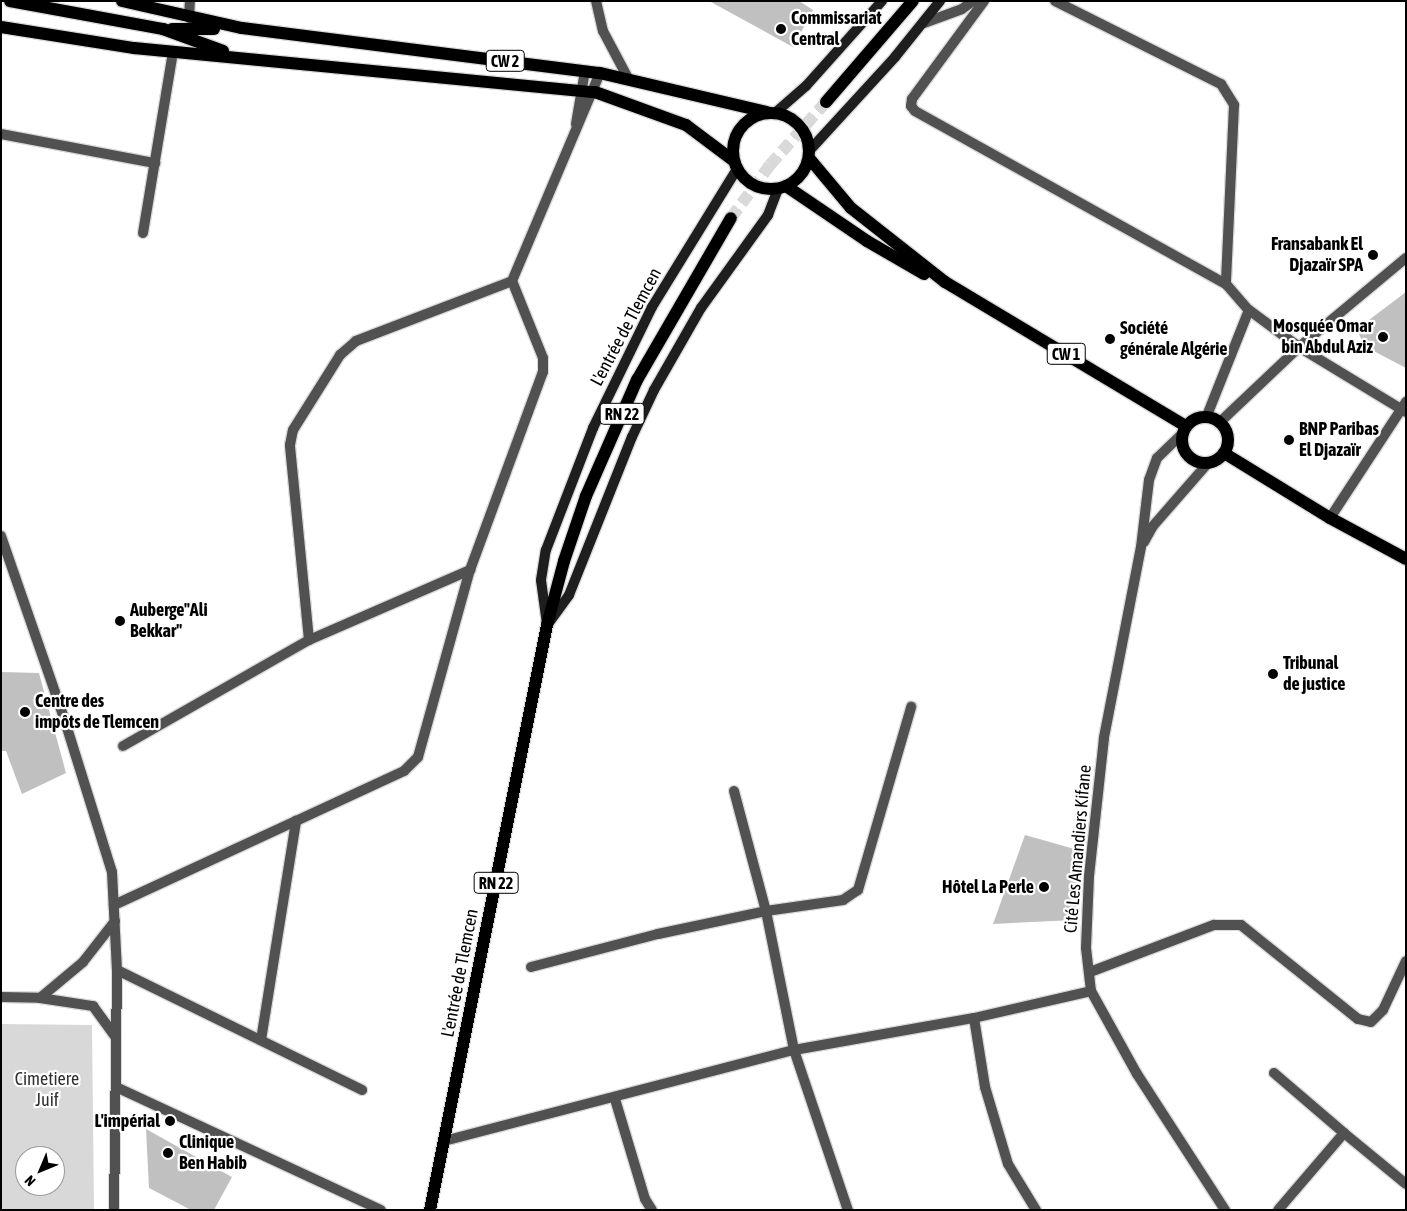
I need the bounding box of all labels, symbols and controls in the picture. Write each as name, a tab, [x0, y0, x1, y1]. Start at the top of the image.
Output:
place label: Commissariat Central	[791, 8, 882, 50]
marker: Commissariat Central	[775, 23, 787, 35]
road number: CW 2	[485, 48, 525, 74]
place label: Fransabank El Djazaïr SPA	[1271, 234, 1363, 276]
marker: Fransabank El Djazaïr SPA	[1367, 249, 1379, 261]
street label: L'entrée de Tlemcen	[586, 264, 666, 390]
place label: Mosquée Omar bin Abdul Aziz	[1273, 316, 1373, 358]
place label: Société générale Algérie	[1120, 318, 1227, 360]
marker: Mosquée Omar bin Abdul Aziz	[1377, 331, 1389, 343]
marker: Société générale Algérie	[1104, 333, 1116, 345]
road number: CW 1	[1046, 340, 1086, 368]
road number: RN 22	[600, 400, 644, 428]
place label: BNP Paribas El Djazaïr	[1299, 419, 1379, 462]
marker: BNP Paribas El Djazaïr	[1283, 434, 1295, 446]
place label: Auberge"Ali Bekkar"	[130, 600, 208, 642]
marker: Auberge"Ali Bekkar"	[114, 615, 126, 627]
place label: Tribunal de justice	[1283, 653, 1346, 696]
marker: Tribunal de justice	[1267, 668, 1279, 680]
place label: Centre des impôts de Tlemcen	[35, 691, 159, 734]
marker: Centre des impôts de Tlemcen	[19, 706, 31, 718]
street label: Cité Les Amandiers Kifane	[1060, 764, 1096, 934]
road number: RN 22	[474, 870, 518, 896]
place label: Hôtel La Perle	[942, 876, 1034, 898]
marker: Hôtel La Perle	[1038, 881, 1050, 893]
street label: L'entrée de Tlemcen	[437, 907, 483, 1039]
park label: Cimetiere Juif	[15, 1069, 79, 1112]
place label: L'impérial	[95, 1110, 160, 1132]
marker: L'impérial	[164, 1115, 176, 1127]
place label: Clinique Ben Habib	[179, 1132, 247, 1174]
north arrow	[15, 1146, 65, 1196]
marker: Clinique Ben Habib	[161, 1146, 175, 1160]
text: N	[22, 1172, 39, 1189]

